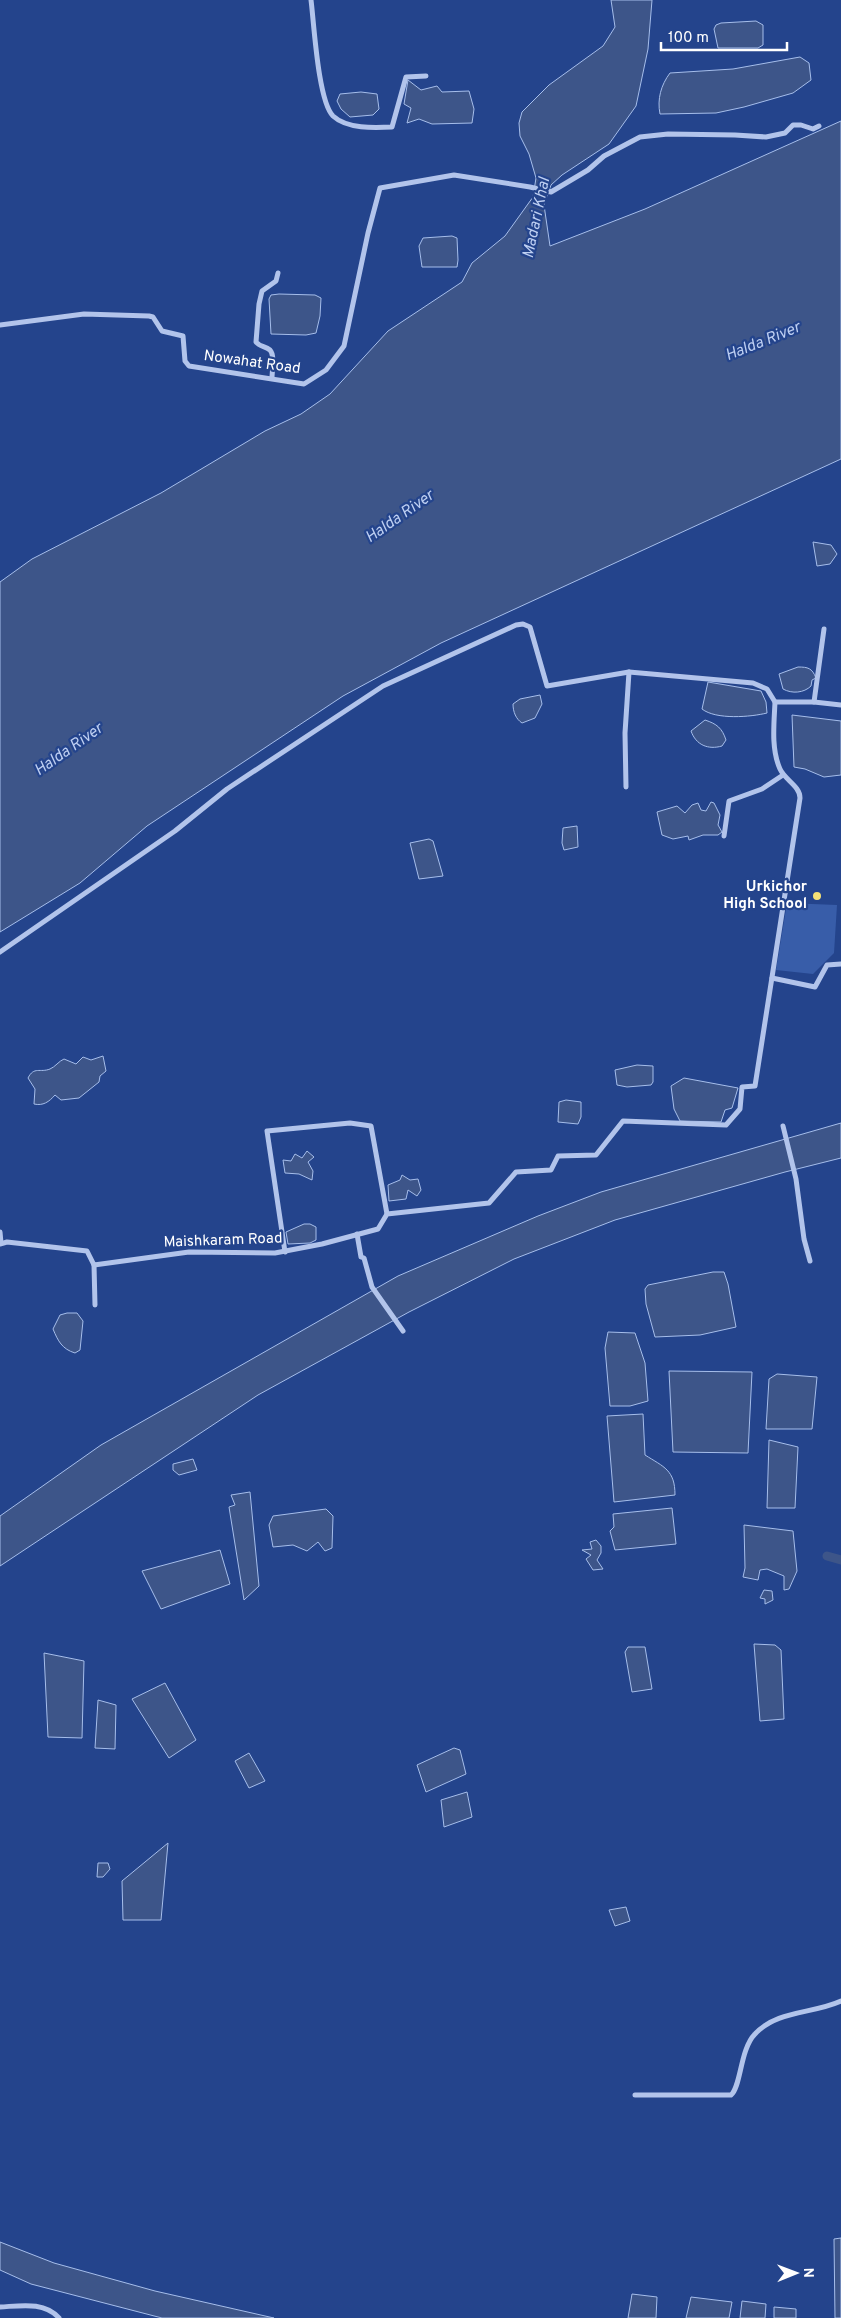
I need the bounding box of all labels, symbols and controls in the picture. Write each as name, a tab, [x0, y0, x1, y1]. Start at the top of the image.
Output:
scale bar	[661, 20, 787, 52]
text: 100 m	[668, 29, 709, 48]
water label: Madari Khal	[519, 175, 555, 260]
water label: Halda River	[722, 317, 805, 366]
street label: Nowahat Road	[202, 347, 302, 379]
water label: Halda River	[362, 485, 440, 548]
water label: Halda River	[31, 718, 109, 781]
place label: Urkichor High School	[723, 878, 808, 914]
marker: Urkichor High School	[811, 890, 823, 902]
street label: Maishkaram Road	[163, 1229, 283, 1253]
north arrow	[771, 2248, 821, 2298]
text: N	[799, 2268, 816, 2278]

